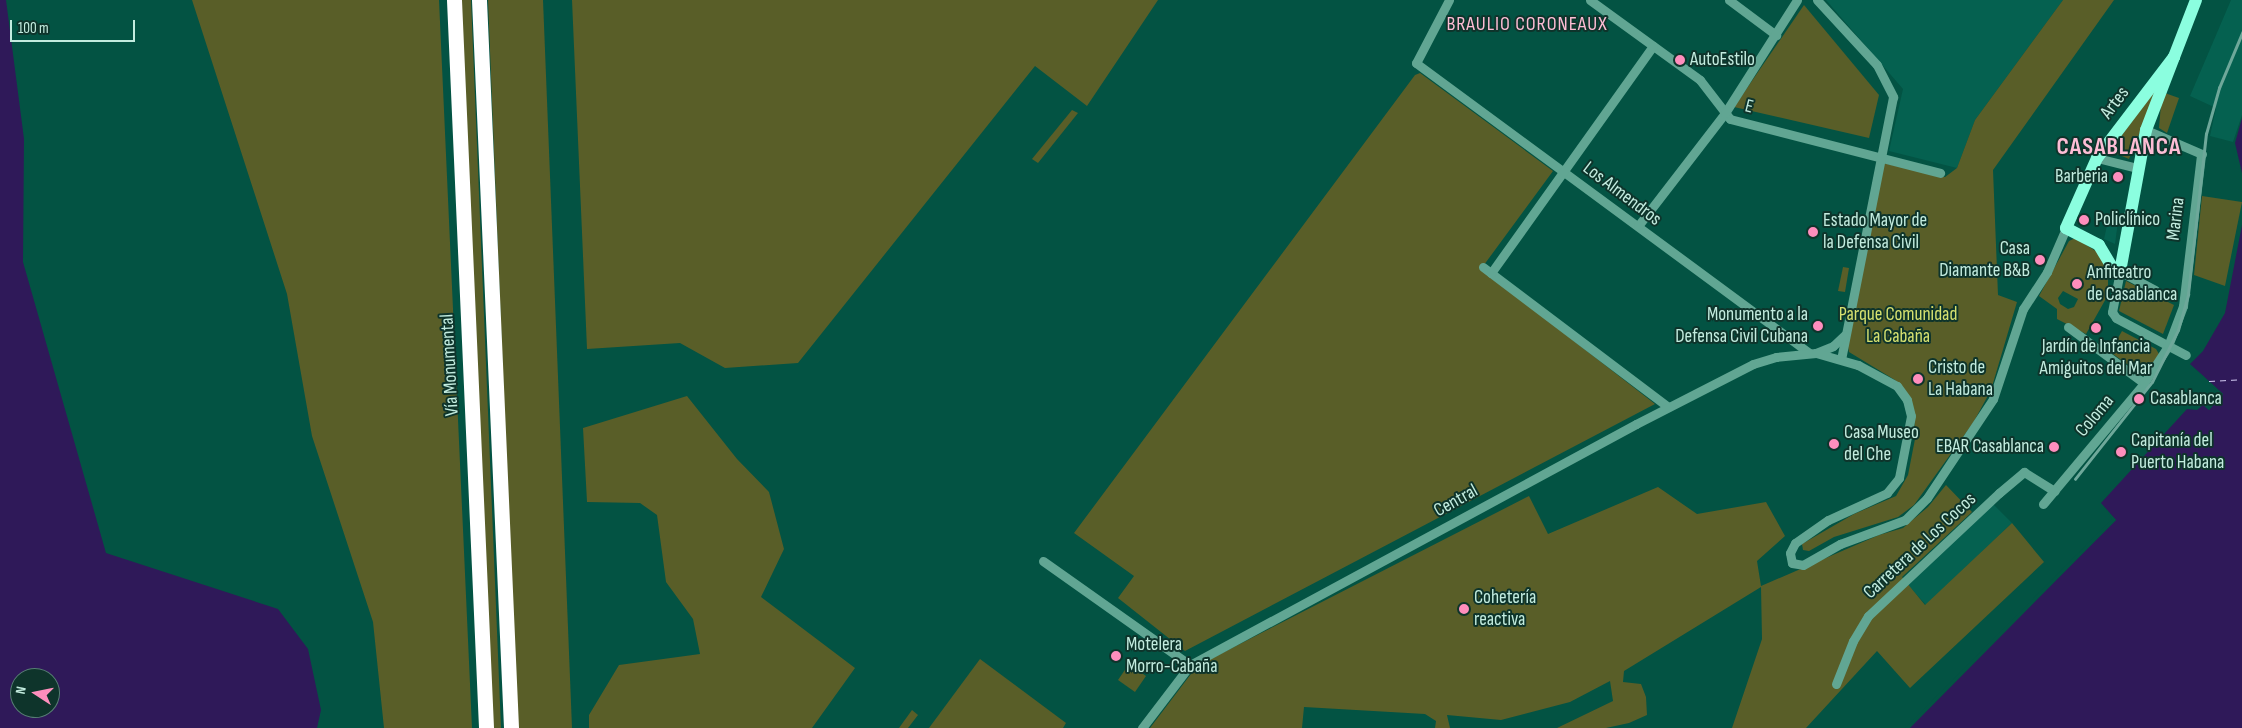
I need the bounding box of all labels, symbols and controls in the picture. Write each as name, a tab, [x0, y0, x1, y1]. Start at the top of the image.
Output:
scale bar	[12, 10, 138, 42]
district label: BRAULIO CORONEAUX	[1444, 12, 1610, 36]
text: 100 m	[18, 19, 49, 38]
place label: AutoEstilo	[1690, 49, 1755, 71]
marker: AutoEstilo	[1674, 54, 1686, 66]
street label: Artes	[2096, 82, 2134, 124]
street label: E	[1742, 95, 1756, 119]
district label: CASABLANCA	[2055, 133, 2183, 161]
street label: Los Almendros	[1578, 157, 1666, 231]
place label: Barberia	[2055, 166, 2108, 188]
marker: Barberia	[2112, 171, 2124, 183]
street label: Marina	[2162, 196, 2190, 242]
place label: Policlínico	[2095, 209, 2160, 231]
place label: Estado Mayor de la Defensa Civil	[1823, 210, 1927, 254]
marker: Policlínico	[2077, 213, 2091, 227]
marker: Estado Mayor de la Defensa Civil	[1807, 226, 1819, 238]
place label: Casa Diamante B&B	[1939, 238, 2030, 282]
marker: Casa Diamante B&B	[2034, 254, 2046, 266]
place label: Anfiteatro de Casablanca	[2087, 262, 2177, 306]
marker: Anfiteatro de Casablanca	[2071, 278, 2083, 290]
place label: Monumento a la Defensa Civil Cubana	[1675, 304, 1808, 348]
park label: Parque Comunidad La Cabaña	[1839, 304, 1957, 348]
street label: Vía Monumental	[436, 313, 464, 417]
marker: Monumento a la Defensa Civil Cubana	[1812, 320, 1824, 332]
marker: Jardín de Infancia Amiguitos del Mar	[2090, 322, 2102, 334]
place label: Jardín de Infancia Amiguitos del Mar	[2040, 336, 2152, 380]
place label: Cristo de La Habana	[1928, 357, 1993, 401]
marker: Cristo de La Habana	[1912, 373, 1924, 385]
place label: Casablanca	[2150, 388, 2222, 410]
street label: Coloma	[2071, 390, 2119, 442]
marker: Casablanca	[2132, 392, 2146, 406]
place label: Casa Museo del Che	[1844, 422, 1919, 466]
place label: Capitanía del Puerto Habana	[2131, 430, 2224, 474]
place label: EBAR Casablanca	[1936, 436, 2044, 458]
marker: Casa Museo del Che	[1828, 438, 1840, 450]
marker: EBAR Casablanca	[2048, 441, 2060, 453]
marker: Capitanía del Puerto Habana	[2115, 446, 2127, 458]
street label: Central	[1430, 480, 1482, 522]
street label: Carretera de Los Cocos	[1859, 488, 1981, 604]
place label: Cohetería reactiva	[1474, 587, 1536, 631]
marker: Cohetería reactiva	[1458, 603, 1470, 615]
place label: Motelera Morro-Cabaña	[1126, 634, 1217, 678]
marker: Motelera Morro-Cabaña	[1110, 650, 1122, 662]
north arrow	[10, 668, 60, 718]
text: N	[12, 685, 30, 696]

